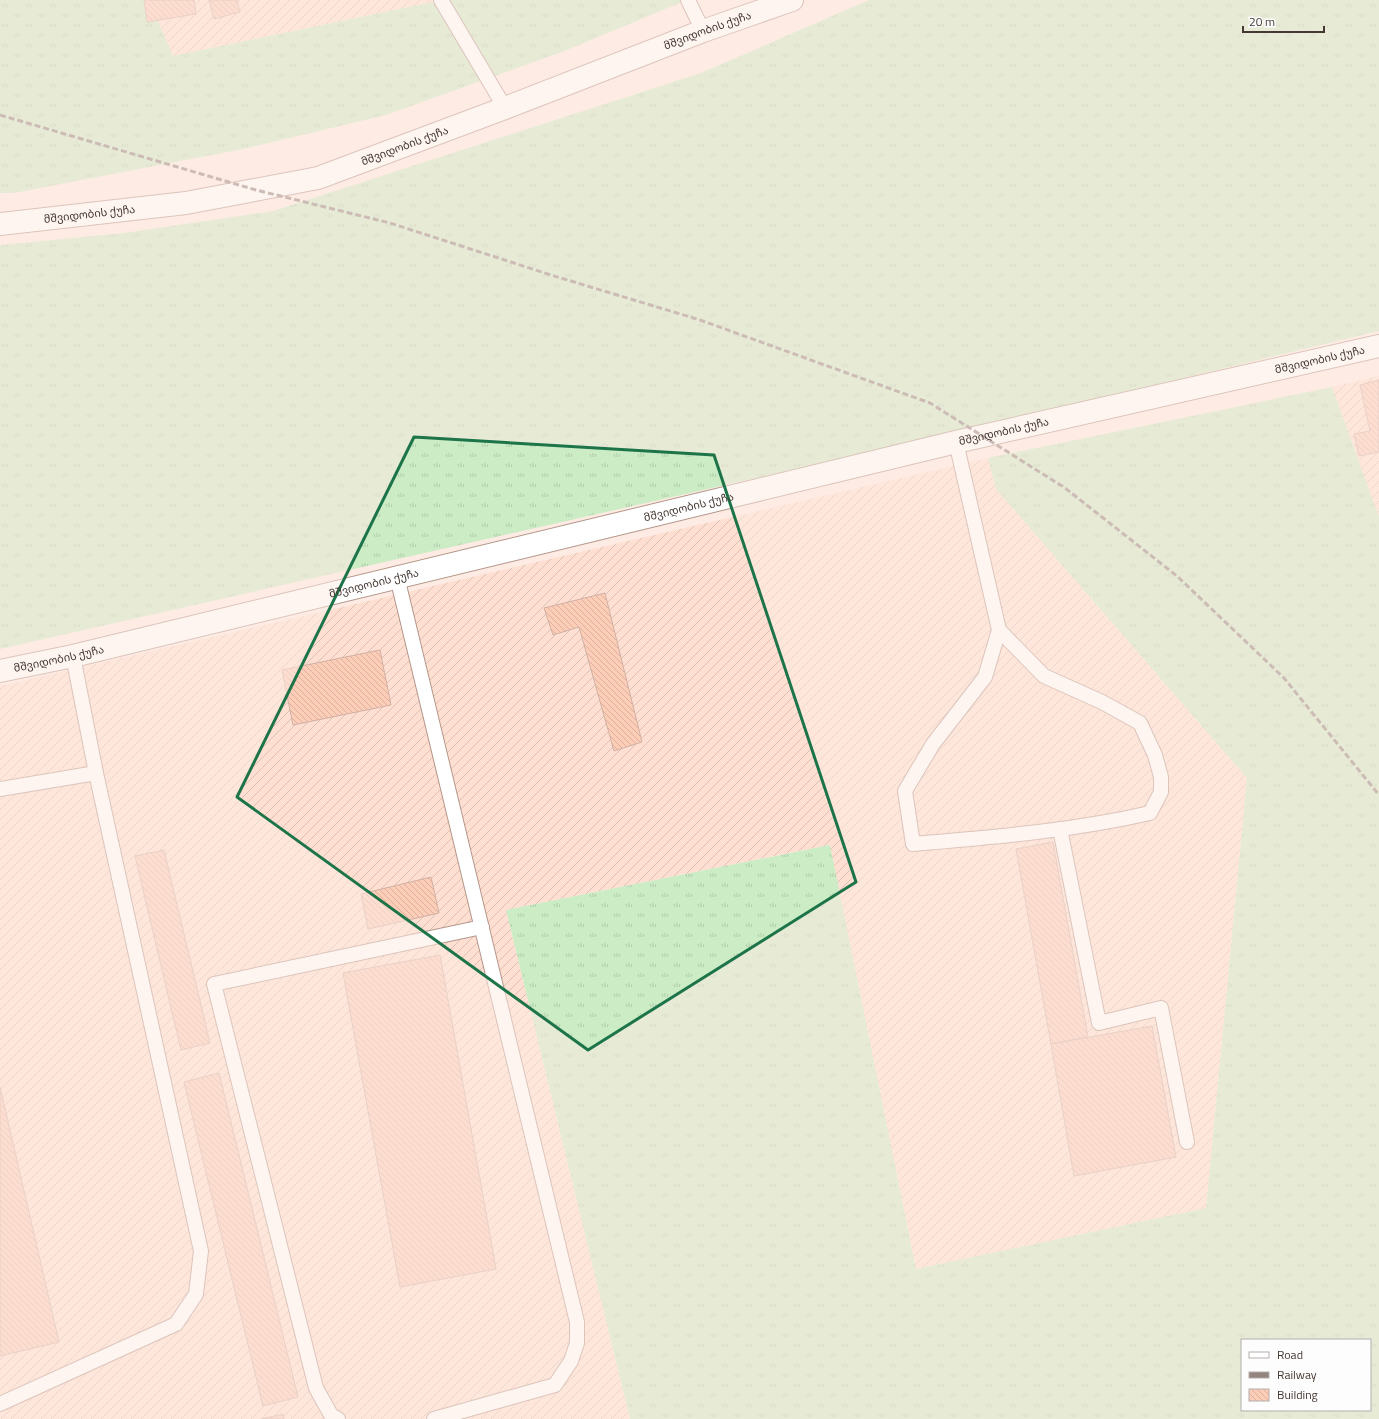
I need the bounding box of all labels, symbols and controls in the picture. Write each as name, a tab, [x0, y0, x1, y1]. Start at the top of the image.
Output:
street label: მშვიდობის ქუჩა	[661, 7, 753, 54]
scale bar	[1243, 8, 1324, 34]
text: 20 m	[1249, 12, 1275, 31]
street label: მშვიდობის ქუჩა	[359, 122, 451, 169]
street label: მშვიდობის ქუჩა	[43, 201, 136, 227]
street label: მშვიდობის ქუჩა	[1273, 341, 1366, 377]
street label: მშვიდობის ქუჩა	[957, 413, 1050, 449]
street label: მშვიდობის ქუჩა	[642, 488, 735, 525]
street label: მშვიდობის ქუჩა	[327, 564, 420, 602]
street label: მშვიდობის ქუჩა	[12, 641, 106, 676]
legend	[1241, 1339, 1371, 1411]
text: Road	[1277, 1345, 1303, 1364]
text: Railway	[1277, 1365, 1317, 1384]
text: Building	[1277, 1385, 1318, 1404]

